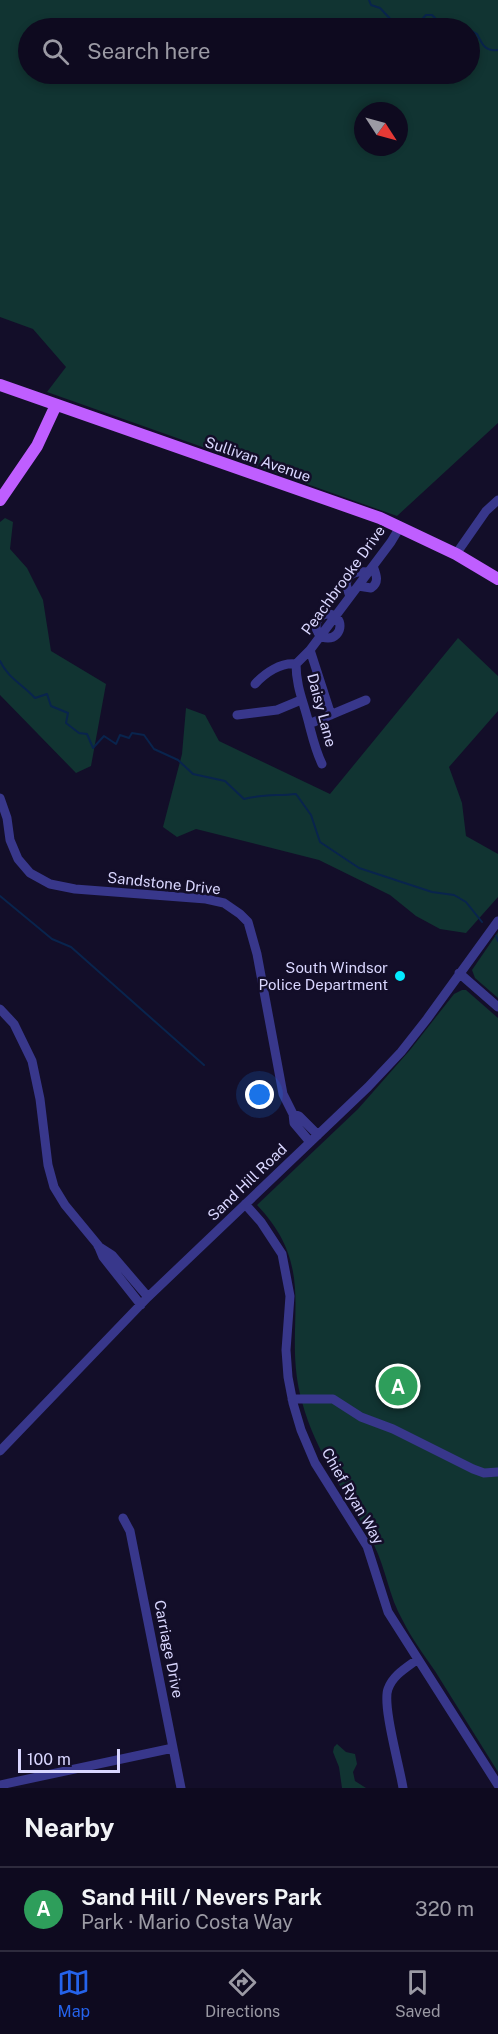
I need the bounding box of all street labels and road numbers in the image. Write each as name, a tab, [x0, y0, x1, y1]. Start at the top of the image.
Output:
street label: Sullivan Avenue	[203, 433, 313, 485]
street label: Peachbrooke Drive	[298, 522, 388, 638]
street label: Daisy Lane	[304, 671, 340, 749]
street label: Sandstone Drive	[106, 869, 222, 897]
street label: Sand Hill Road	[204, 1140, 290, 1224]
street label: Chief Ryan Way	[319, 1445, 387, 1547]
street label: Carriage Drive	[151, 1599, 187, 1699]

